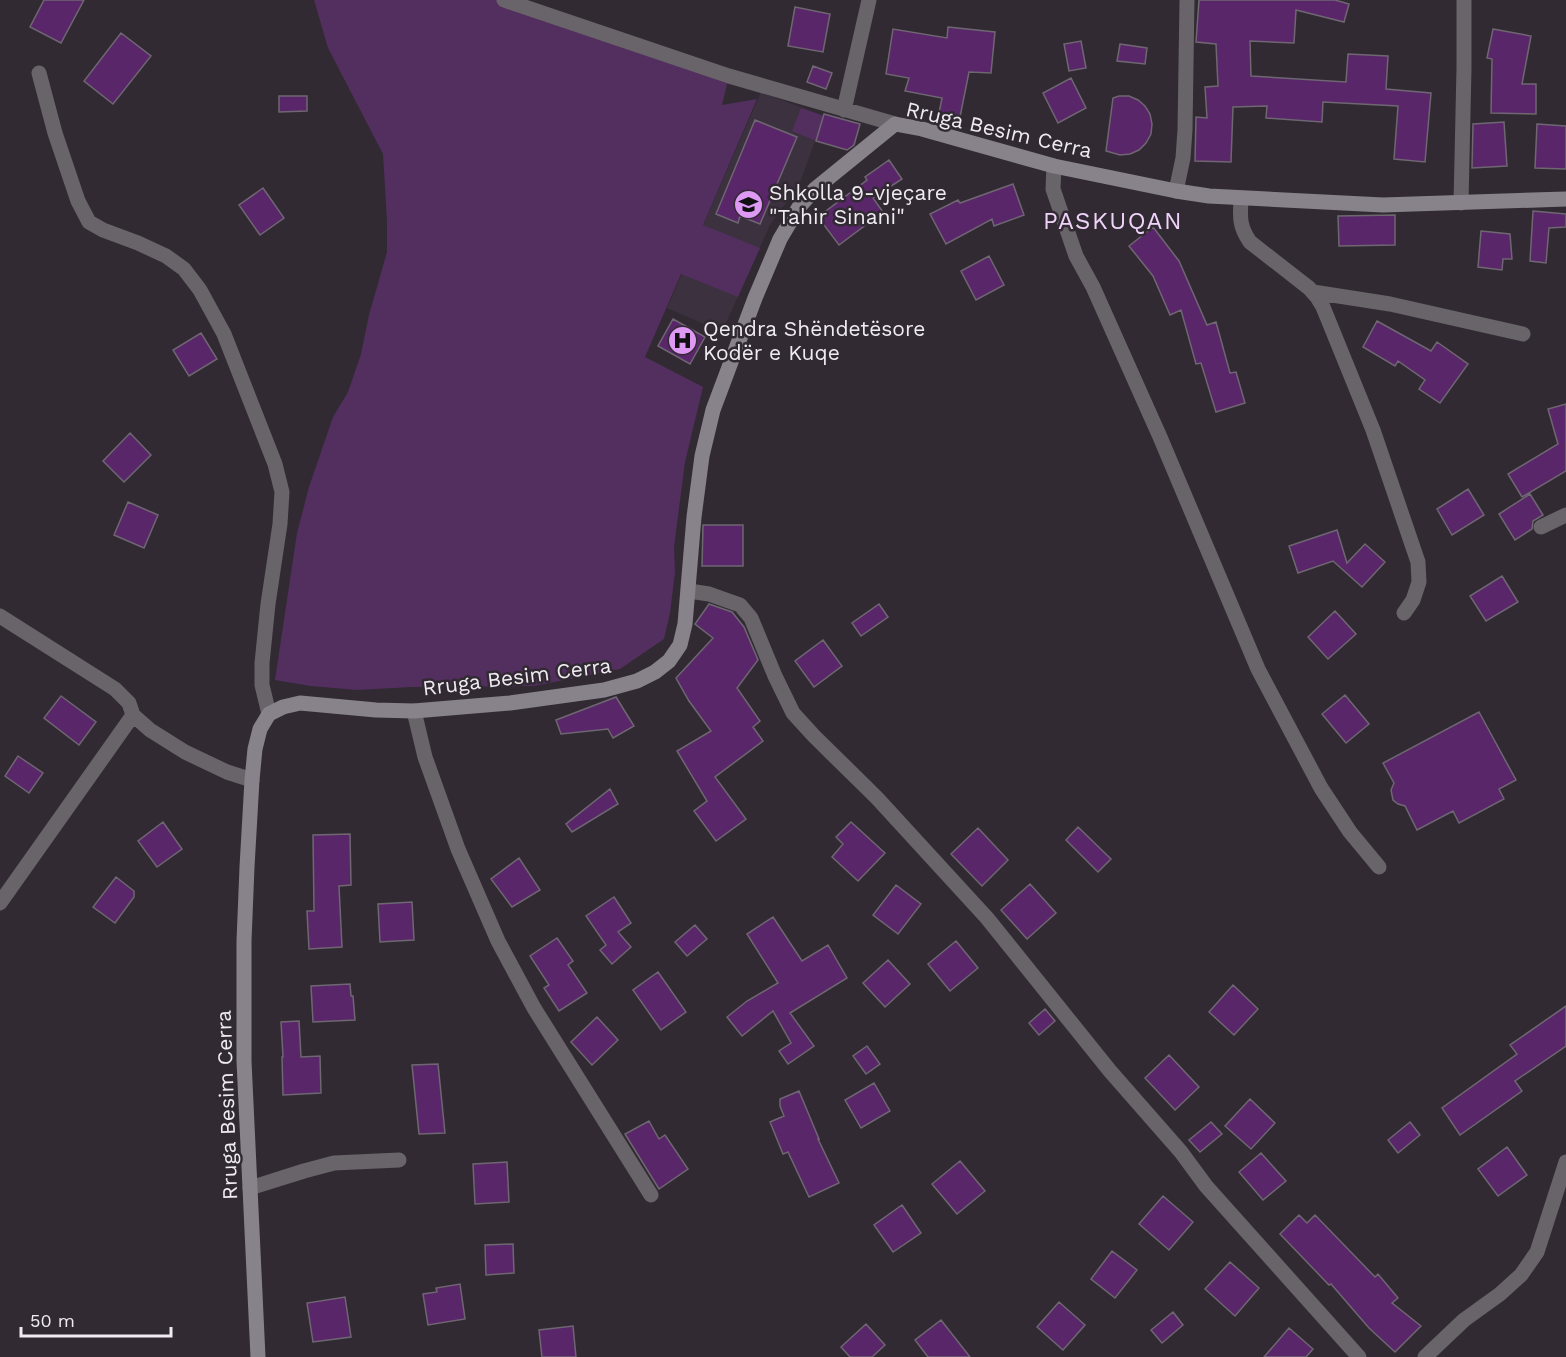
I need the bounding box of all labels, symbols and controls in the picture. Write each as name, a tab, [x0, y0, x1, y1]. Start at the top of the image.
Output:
street label: Rruga Besim Cerra	[904, 96, 1095, 163]
place label: Shkolla 9-vjeçare "Tahir Sinani"	[769, 180, 947, 229]
school or university icon: Shkolla 9-vjeçare "Tahir Sinani"	[732, 189, 764, 221]
district label: PASKUQAN	[1043, 207, 1183, 235]
place label: Qendra Shëndetësore Kodër e Kuqe	[703, 316, 925, 365]
hospital icon: Qendra Shëndetësore Kodër e Kuqe	[666, 325, 698, 357]
street label: Rruga Besim Cerra	[421, 653, 613, 700]
street label: Rruga Besim Cerra	[211, 1010, 242, 1200]
scale bar	[21, 1300, 171, 1338]
text: 50 m	[30, 1310, 75, 1331]

